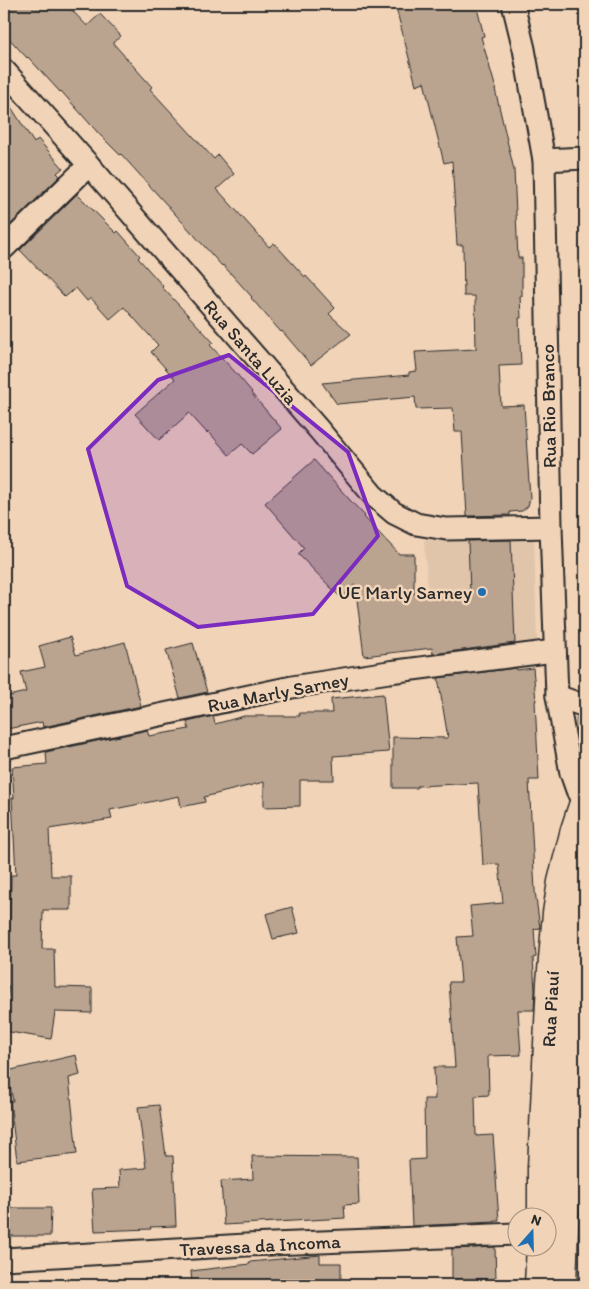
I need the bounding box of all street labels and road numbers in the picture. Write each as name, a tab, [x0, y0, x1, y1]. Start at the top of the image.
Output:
street label: Rua Santa Luzia	[199, 295, 303, 410]
street label: Rua Rio Branco	[536, 344, 561, 468]
street label: Rua Marly Sarney	[206, 668, 351, 717]
street label: Rua Piauí	[537, 970, 564, 1048]
street label: Travessa da Incoma	[179, 1230, 341, 1261]

